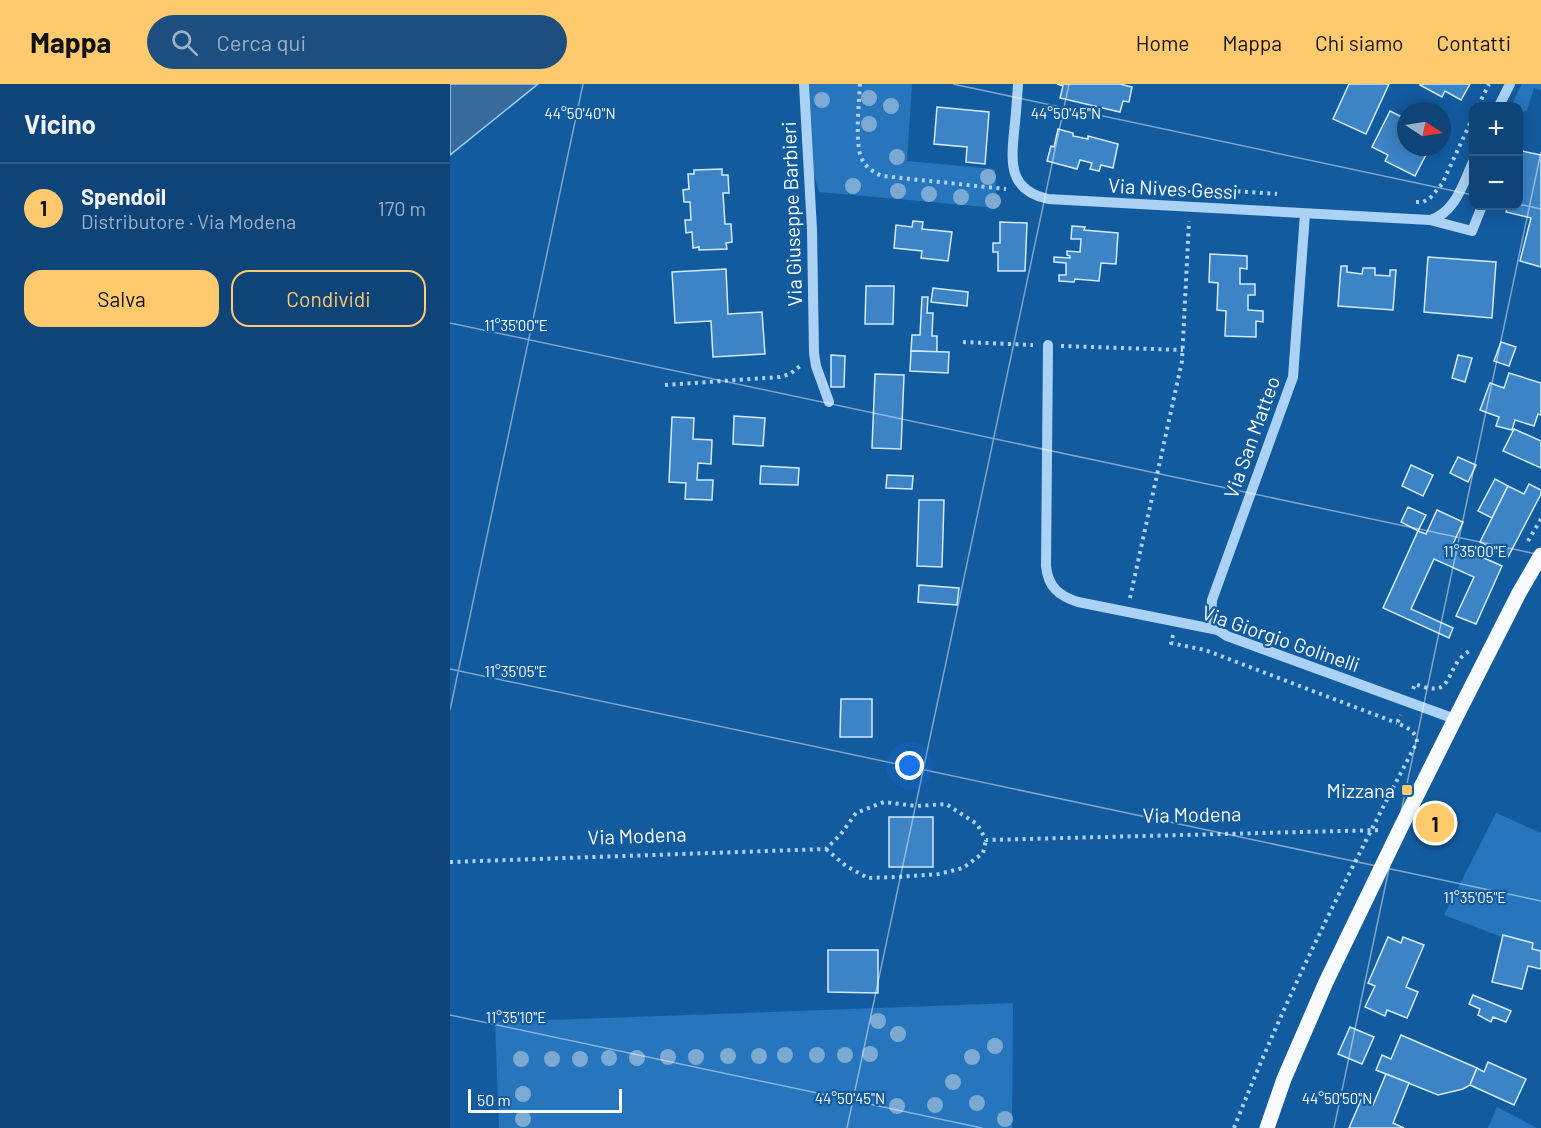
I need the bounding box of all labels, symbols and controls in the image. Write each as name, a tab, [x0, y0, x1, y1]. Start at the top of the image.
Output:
search box	[147, 15, 567, 69]
text: Mappa	[30, 25, 111, 59]
icon: search	[168, 26, 201, 59]
text: Cerca qui	[216, 29, 306, 55]
text: Home	[1136, 30, 1189, 55]
text: Mappa	[1222, 30, 1282, 55]
text: Chi siamo	[1315, 30, 1404, 55]
text: Contatti	[1437, 30, 1511, 55]
north arrow	[1397, 102, 1451, 156]
map controls	[1469, 102, 1523, 210]
button: +	[1469, 102, 1523, 156]
text: 44°50'40"N	[544, 104, 616, 122]
text: 44°50'45"N	[1031, 104, 1101, 122]
text: Vicino	[24, 108, 96, 139]
street label: Via Giuseppe Barbieri	[776, 121, 806, 307]
button: −	[1469, 156, 1523, 210]
street label: Via Nives Gessi	[1108, 173, 1238, 203]
text: Spendoil	[81, 183, 166, 209]
text: 1	[40, 196, 47, 220]
text: 170 m	[378, 196, 426, 220]
text: Distributore · Via Modena	[81, 209, 296, 233]
button: Salva	[24, 270, 219, 327]
button: Condividi	[231, 270, 426, 327]
text: 11°35'00"E	[484, 316, 548, 334]
street label: Via San Matteo	[1218, 373, 1284, 501]
text: 11°35'00"E	[1443, 542, 1507, 560]
street label: Via Giorgio Golinelli	[1199, 600, 1363, 676]
text: 11°35'05"E	[485, 662, 547, 680]
your location	[895, 751, 924, 780]
place label: Mizzana	[1327, 778, 1395, 802]
marker: Mizzana	[1400, 783, 1414, 797]
pin: 1	[1416, 800, 1454, 846]
street label: Via Modena	[1142, 801, 1242, 827]
street label: Via Modena	[587, 821, 687, 849]
text: 11°35'05"E	[1444, 888, 1506, 906]
text: 11°35'10"E	[486, 1008, 546, 1026]
scale bar	[468, 1086, 622, 1114]
text: 44°50'45"N	[815, 1089, 885, 1107]
text: 44°50'50"N	[1302, 1089, 1372, 1107]
text: 50 m	[477, 1090, 511, 1109]

